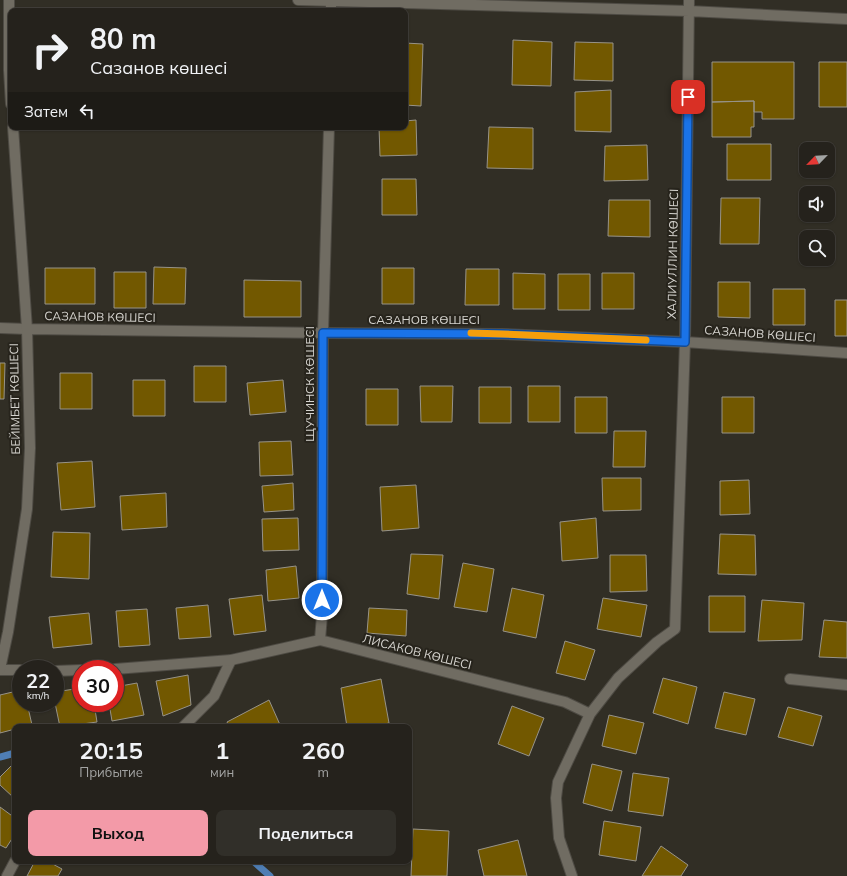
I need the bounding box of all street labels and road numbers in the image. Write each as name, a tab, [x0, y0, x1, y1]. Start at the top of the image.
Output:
street label: ХАЛИУЛЛИН КӨШЕСІ	[664, 189, 681, 319]
street label: САЗАНОВ КӨШЕСІ	[44, 308, 156, 325]
street label: САЗАНОВ КӨШЕСІ	[368, 312, 480, 327]
street label: САЗАНОВ КӨШЕСІ	[704, 322, 816, 345]
street label: ЩУЧИНСК КӨШЕСІ	[302, 326, 317, 442]
street label: БЕЙІМБЕТ КӨШЕСІ	[6, 343, 23, 455]
street label: ЛИСАКОВ КӨШЕСІ	[361, 631, 473, 672]

